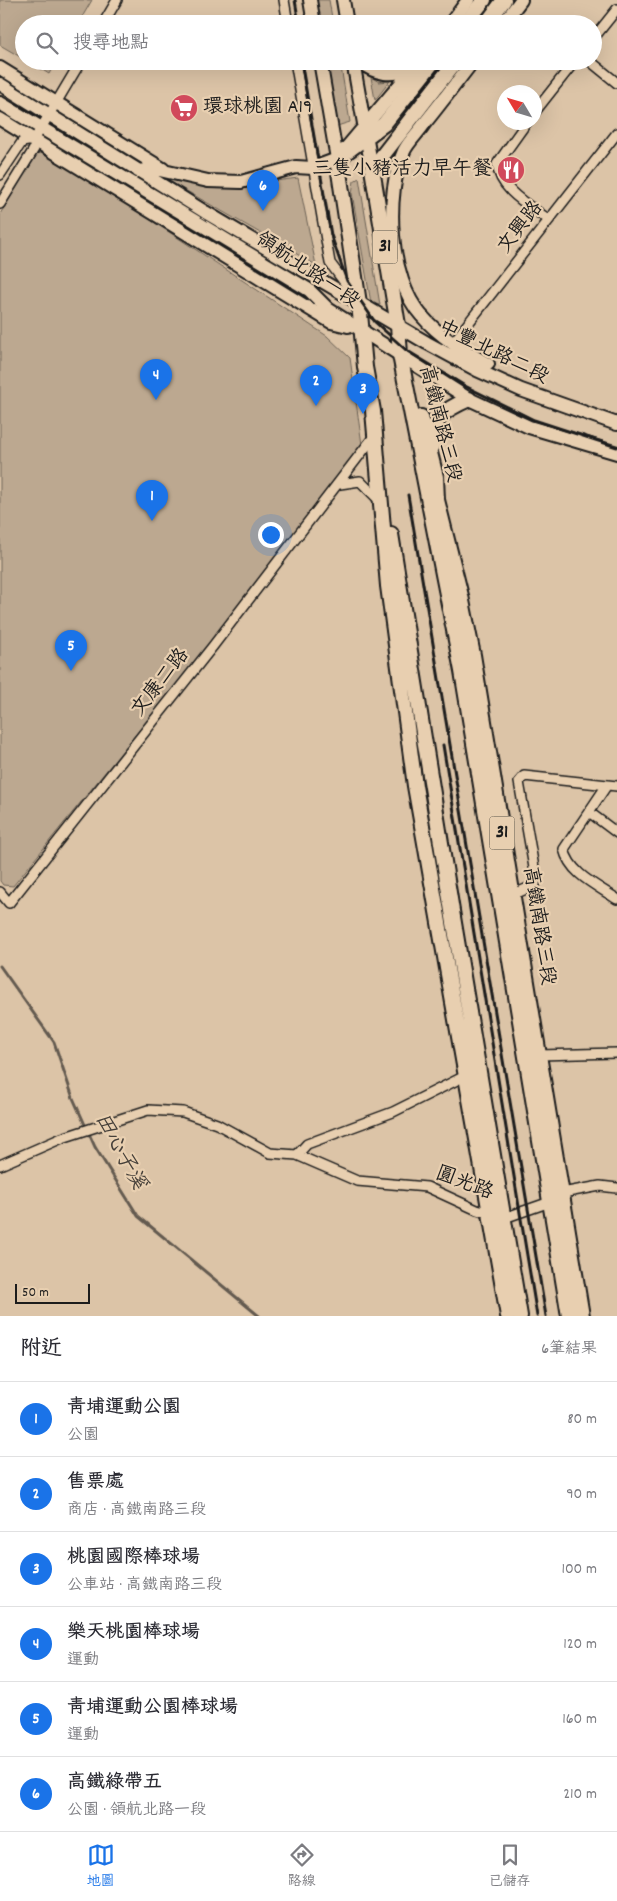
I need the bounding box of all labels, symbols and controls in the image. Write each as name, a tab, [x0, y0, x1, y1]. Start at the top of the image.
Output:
search box	[15, 15, 602, 70]
icon: search	[33, 29, 61, 57]
text: 搜尋地點	[73, 31, 149, 58]
north arrow	[497, 85, 542, 130]
supermarket icon: 環球桃園 A19	[169, 93, 199, 123]
place label: 環球桃園 A19	[203, 94, 312, 122]
restaurant icon: 三隻小豬活力早午餐	[496, 155, 526, 185]
place label: 三隻小豬活力早午餐	[312, 156, 492, 184]
pin: 6	[247, 170, 279, 211]
street label: 文興路	[491, 195, 551, 260]
street label: 領航北路一段	[249, 226, 365, 316]
road number: 31	[372, 230, 398, 264]
street label: 中豐北路二段	[433, 314, 553, 392]
pin: 4	[140, 359, 172, 400]
street label: 高鐵南路三段	[411, 362, 467, 486]
pin: 2	[300, 365, 332, 406]
pin: 3	[347, 373, 379, 414]
pin: 1	[136, 480, 168, 521]
your location	[258, 522, 284, 548]
pin: 5	[55, 630, 87, 671]
street label: 文康二路	[125, 642, 197, 723]
road number: 31	[490, 816, 514, 850]
street label: 高鐵南路三段	[515, 865, 561, 987]
water label: 田心子溪	[86, 1108, 153, 1197]
street label: 圓光路	[431, 1160, 498, 1208]
scale bar	[15, 1281, 90, 1304]
text: 50 m	[22, 1283, 49, 1303]
text: 附近	[20, 1335, 62, 1365]
text: 6筆結果	[541, 1338, 597, 1361]
text: 青埔運動公園	[67, 1395, 181, 1422]
text: 1	[34, 1408, 38, 1431]
text: 80 m	[567, 1408, 597, 1431]
text: 公園	[67, 1424, 99, 1447]
text: 售票處	[67, 1470, 124, 1497]
text: 2	[33, 1483, 40, 1506]
text: 90 m	[566, 1483, 597, 1506]
text: 商店 · 高鐵南路三段	[67, 1499, 206, 1522]
text: 桃園國際棒球場	[67, 1545, 200, 1572]
text: 3	[32, 1558, 40, 1581]
text: 100 m	[561, 1558, 597, 1581]
text: 公車站 · 高鐵南路三段	[67, 1574, 222, 1597]
text: 樂天桃園棒球場	[67, 1620, 200, 1647]
text: 4	[33, 1633, 39, 1656]
text: 120 m	[563, 1633, 597, 1656]
text: 運動	[67, 1649, 99, 1672]
text: 青埔運動公園棒球場	[67, 1695, 238, 1722]
text: 5	[32, 1708, 40, 1731]
text: 160 m	[562, 1708, 597, 1731]
text: 運動	[67, 1724, 99, 1747]
text: 高鐵綠帶五	[67, 1770, 162, 1797]
text: 6	[32, 1783, 40, 1806]
text: 210 m	[563, 1783, 597, 1806]
text: 公園 · 領航北路一段	[67, 1799, 206, 1822]
tab: 地圖	[87, 1841, 115, 1892]
tab: 路線	[288, 1841, 316, 1892]
tab: 已儲存	[489, 1841, 531, 1892]

